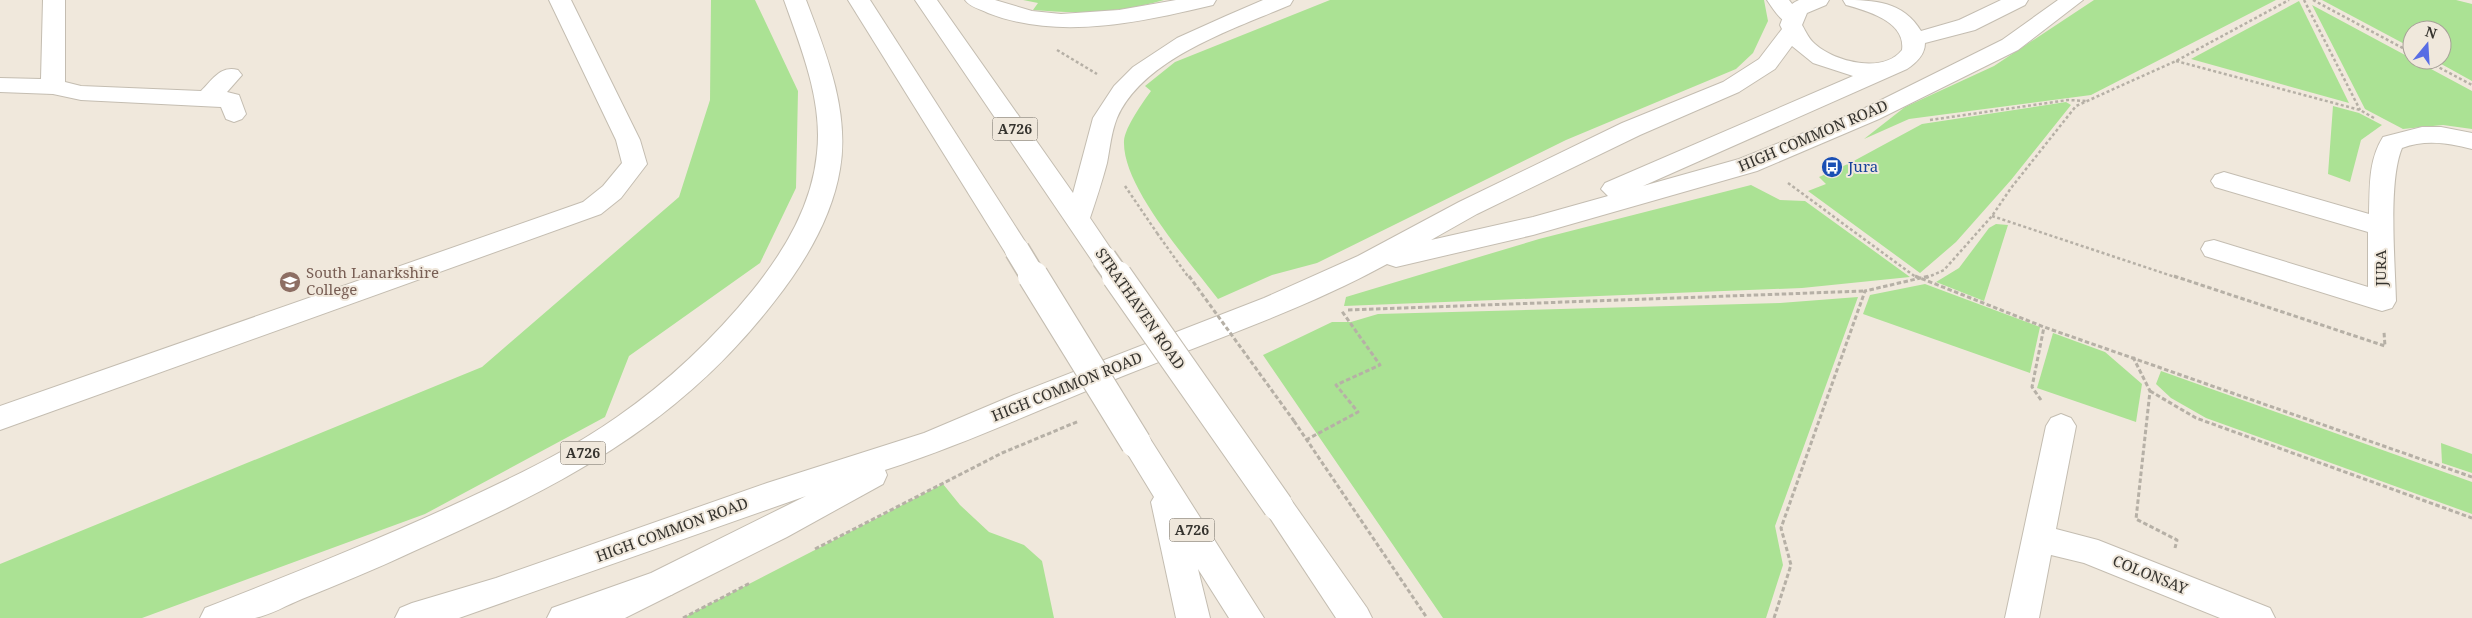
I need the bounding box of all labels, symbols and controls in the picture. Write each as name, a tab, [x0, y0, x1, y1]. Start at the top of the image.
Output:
north arrow	[2402, 20, 2452, 70]
text: N	[2423, 21, 2439, 43]
street label: HIGH COMMON ROAD	[1735, 94, 1891, 176]
road number: A726	[992, 118, 1038, 140]
bus stop icon: Jura	[1820, 155, 1844, 179]
place label: Jura	[1847, 156, 1878, 176]
street label: STRATHAVEN ROAD	[1091, 244, 1190, 373]
street label: JURA	[2370, 249, 2390, 287]
place label: South Lanarkshire College	[306, 262, 439, 299]
school or university icon: South Lanarkshire College	[278, 270, 302, 294]
street label: HIGH COMMON ROAD	[988, 347, 1145, 425]
road number: A726	[560, 442, 606, 464]
street label: HIGH COMMON ROAD	[593, 492, 751, 566]
road number: A726	[1170, 518, 1214, 542]
street label: COLONSAY	[2110, 550, 2191, 598]

